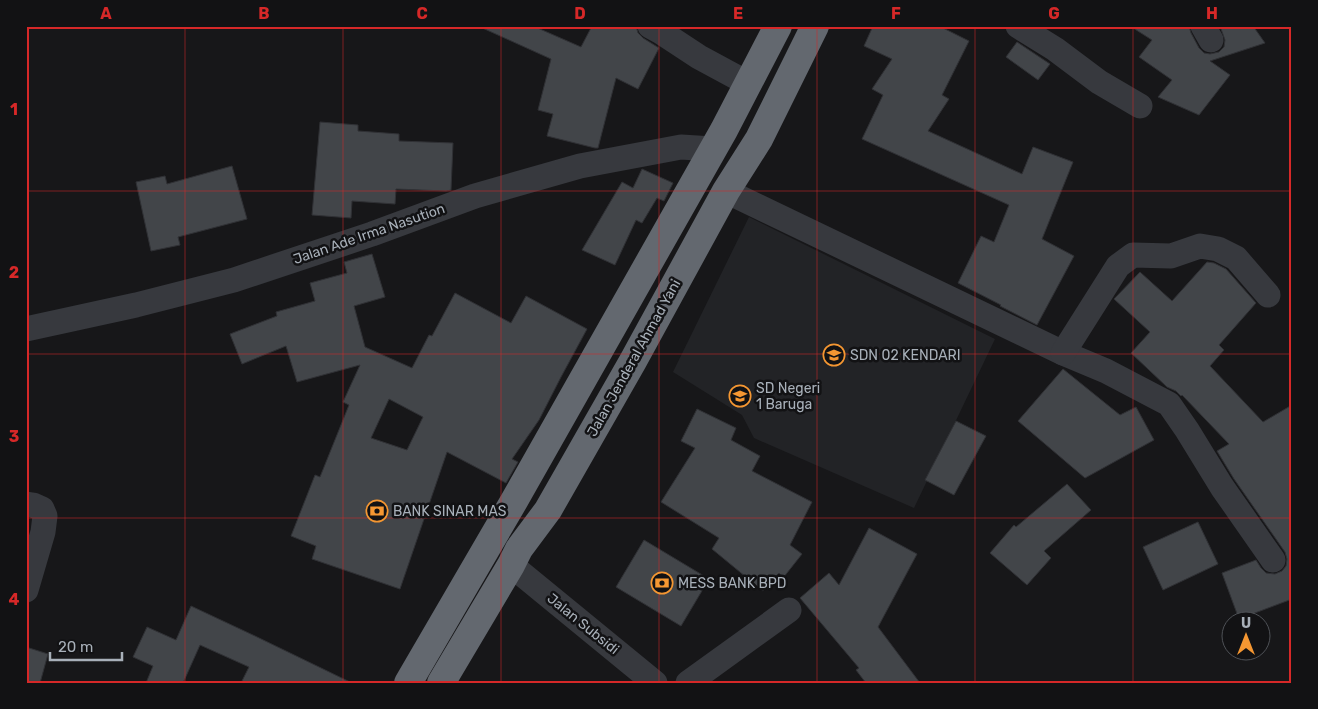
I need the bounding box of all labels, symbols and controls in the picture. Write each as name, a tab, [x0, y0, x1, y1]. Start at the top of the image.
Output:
text: A	[100, 4, 112, 23]
text: B	[258, 4, 270, 23]
text: C	[416, 4, 428, 23]
text: D	[574, 4, 586, 23]
text: E	[733, 4, 743, 23]
text: F	[891, 4, 901, 23]
text: G	[1048, 4, 1060, 23]
text: H	[1206, 4, 1218, 23]
text: 1	[10, 100, 18, 119]
street label: Jalan Ade Irma Nasution	[291, 200, 447, 268]
text: 2	[9, 263, 19, 282]
street label: Jalan Jenderal Ahmad Yani	[584, 276, 684, 440]
school or university icon: SDN 02 KENDARI	[822, 343, 846, 367]
place label: SDN 02 KENDARI	[850, 347, 961, 364]
place label: SD Negeri 1 Baruga	[756, 380, 820, 413]
school or university icon: SD Negeri 1 Baruga	[728, 384, 752, 408]
text: 3	[9, 427, 19, 446]
bank icon: BANK SINAR MAS	[365, 499, 389, 523]
place label: BANK SINAR MAS	[393, 503, 507, 520]
bank icon: MESS BANK BPD	[650, 571, 674, 595]
place label: MESS BANK BPD	[678, 575, 787, 592]
text: 4	[9, 590, 20, 609]
street label: Jalan Subsidi	[544, 590, 622, 658]
north arrow	[1220, 612, 1270, 662]
text: U	[1241, 615, 1251, 632]
scale bar	[50, 629, 122, 661]
text: 20 m	[58, 638, 93, 656]

